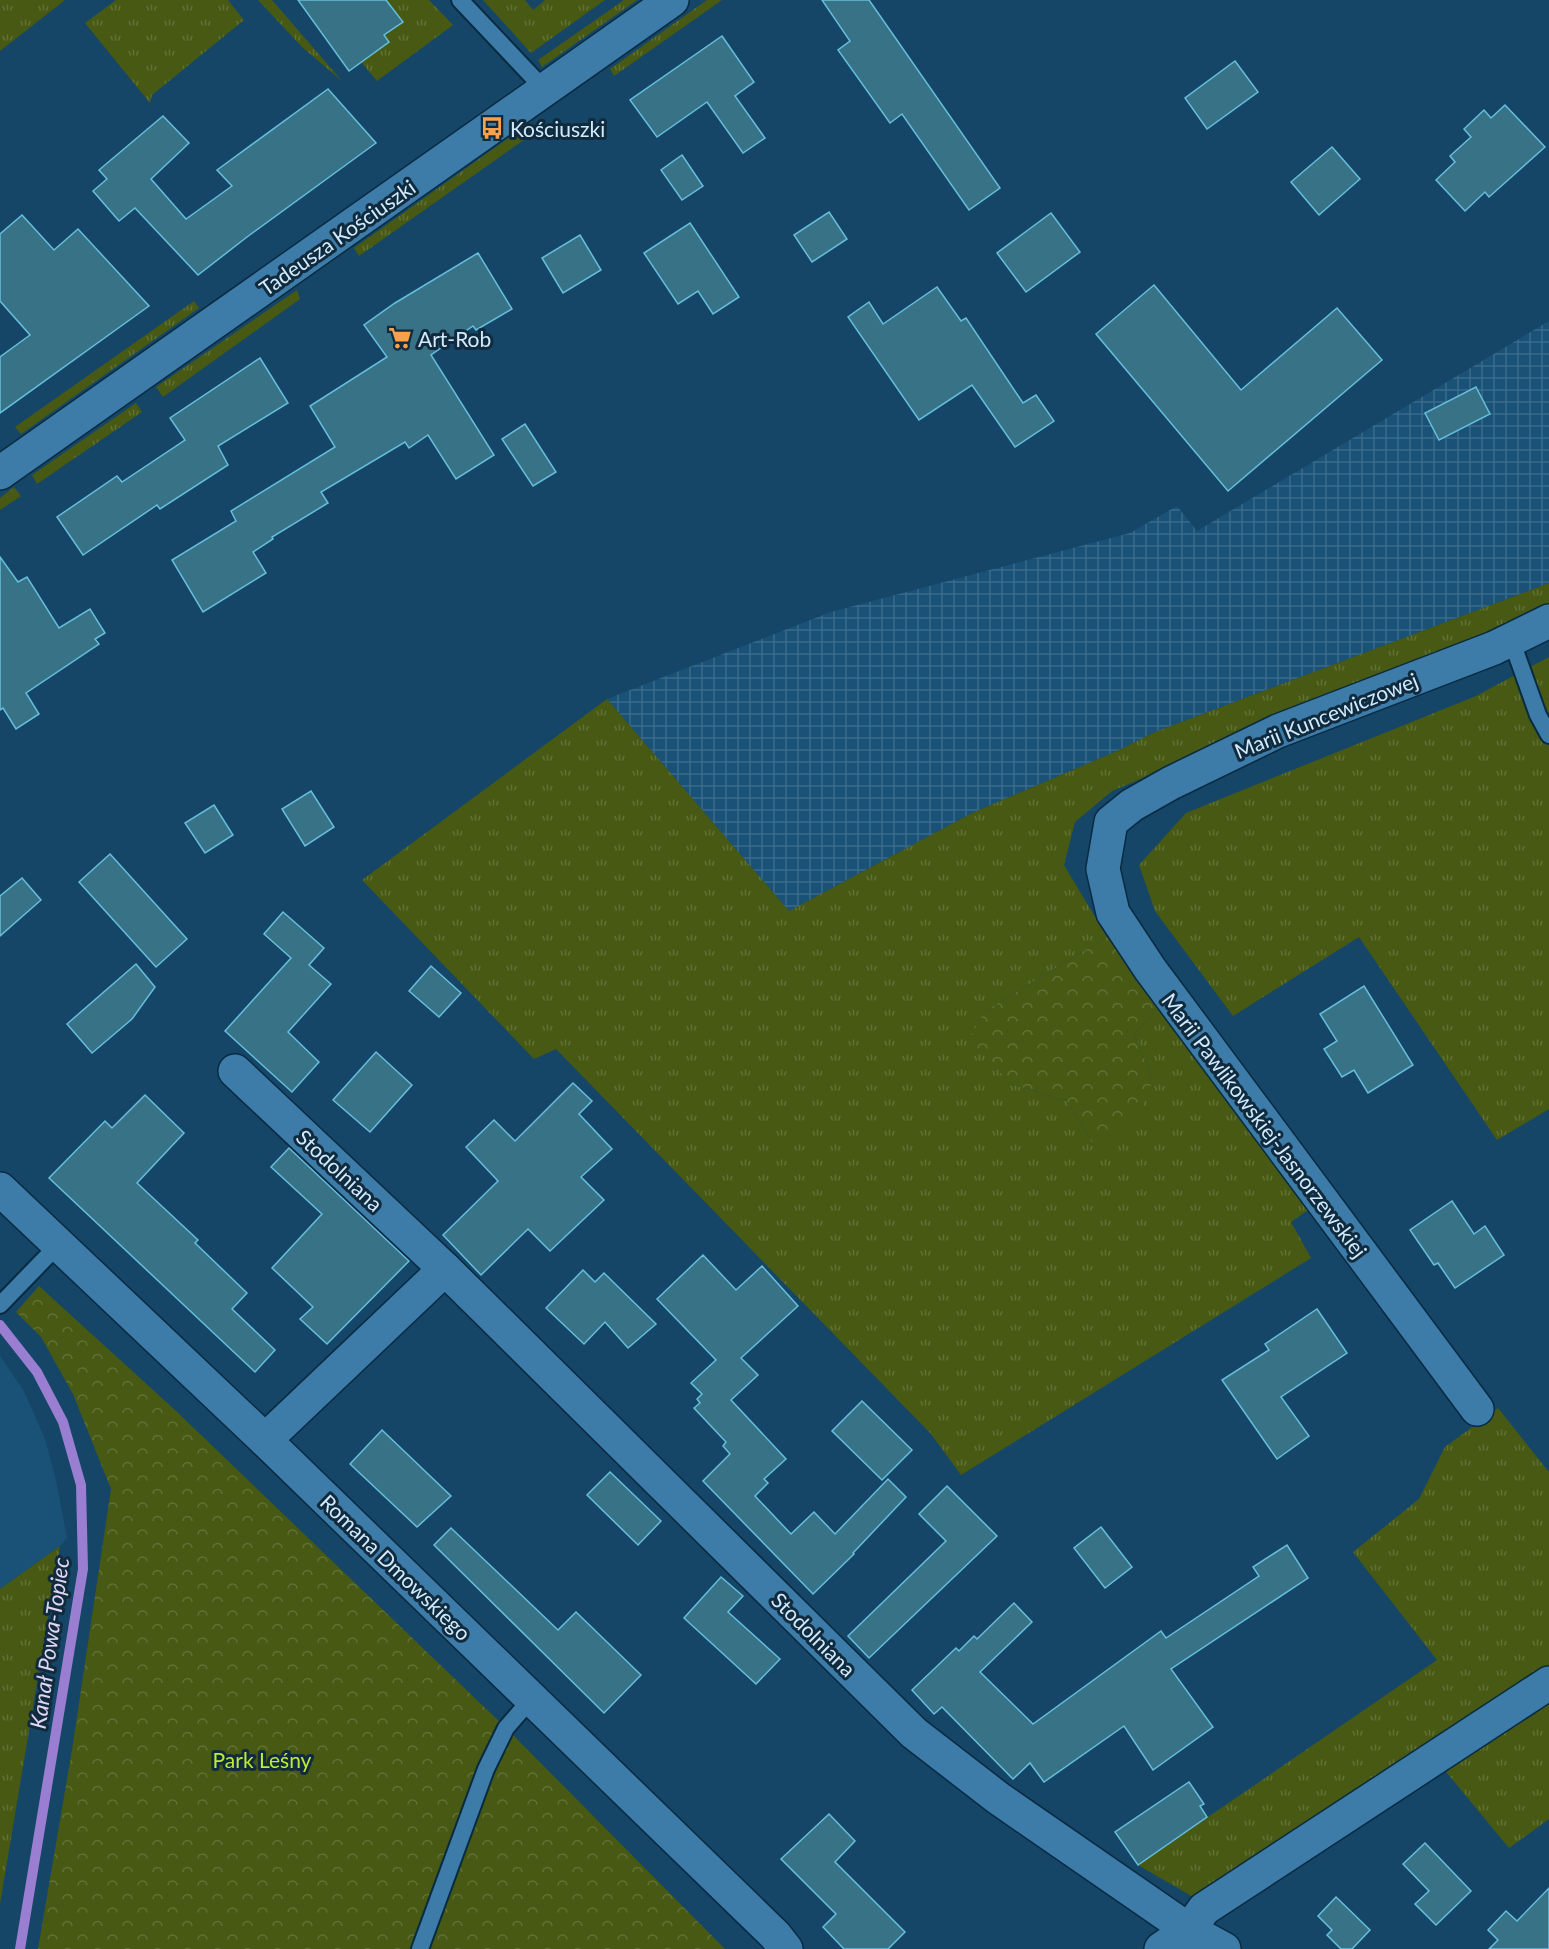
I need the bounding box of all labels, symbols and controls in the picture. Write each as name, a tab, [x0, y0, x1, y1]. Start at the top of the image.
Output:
bus stop icon: Kościuszki	[479, 115, 505, 141]
place label: Kościuszki	[510, 116, 605, 141]
street label: Tadeusza Kościuszki	[254, 174, 420, 300]
supermarket icon: Art-Rob	[387, 325, 413, 351]
place label: Art-Rob	[418, 326, 491, 351]
street label: Marii Kuncewiczowej	[1231, 667, 1421, 763]
street label: Marii Pawlikowskiej-Jasnorzewskiej	[1157, 988, 1373, 1262]
street label: Stodolniana	[292, 1124, 388, 1216]
street label: Romana Dmowskiego	[316, 1489, 476, 1645]
water label: Kanał Powa-Topiec	[24, 1556, 74, 1730]
street label: Stodolniana	[767, 1587, 861, 1681]
park label: Park Leśny	[213, 1747, 312, 1772]

